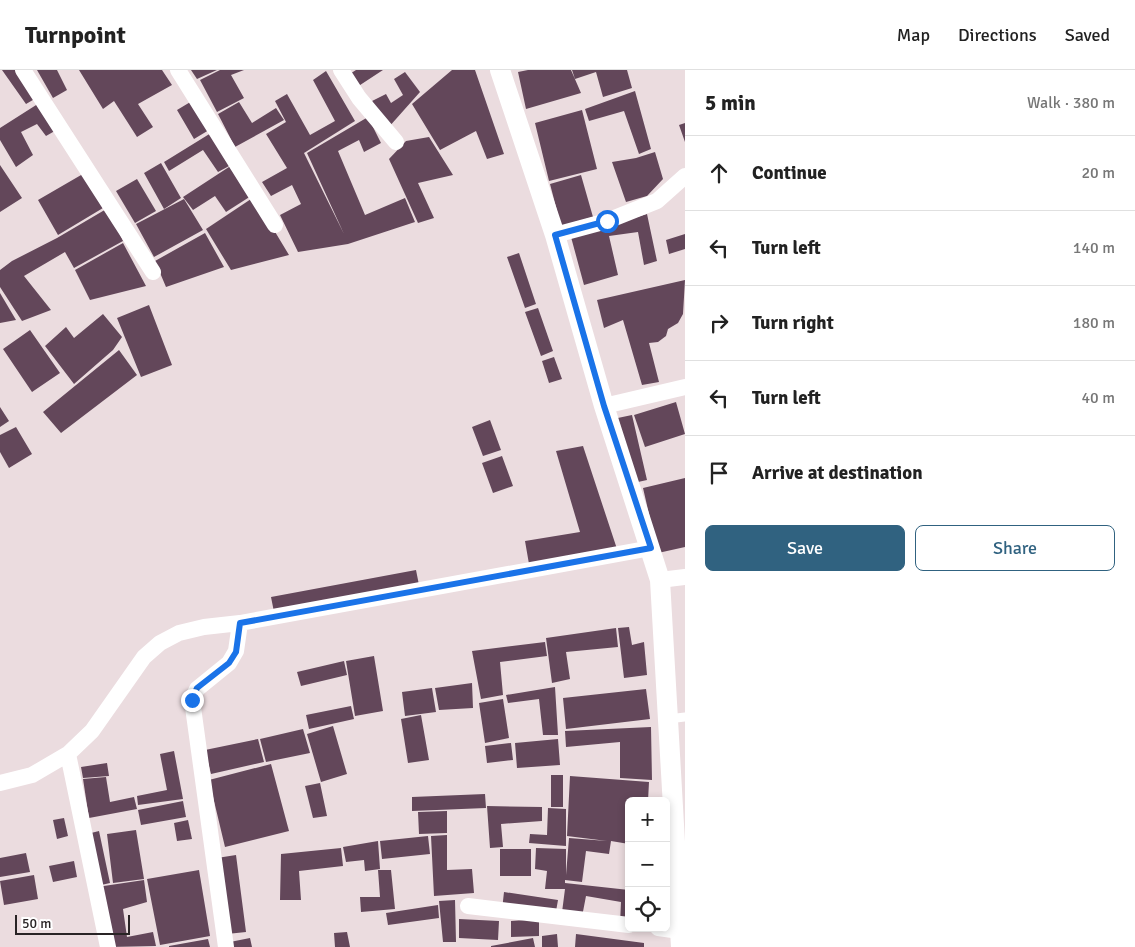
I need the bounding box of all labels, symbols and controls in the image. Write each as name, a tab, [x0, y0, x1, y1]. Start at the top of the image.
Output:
text: Turnpoint	[25, 20, 126, 50]
text: Map	[897, 24, 930, 46]
text: Directions	[958, 24, 1037, 46]
text: Saved	[1065, 24, 1110, 46]
text: 5 min	[705, 90, 756, 116]
text: Walk · 380 m	[1027, 93, 1115, 113]
icon: ahead	[705, 159, 733, 187]
text: Continue	[752, 161, 827, 185]
text: 20 m	[1081, 163, 1115, 183]
route start	[596, 210, 619, 233]
icon: left	[705, 234, 733, 262]
text: Turn left	[752, 236, 821, 260]
text: 140 m	[1073, 238, 1115, 258]
icon: right	[705, 309, 733, 337]
text: Turn right	[752, 311, 834, 335]
text: 180 m	[1073, 313, 1115, 333]
icon: left	[705, 384, 733, 412]
text: Turn left	[752, 386, 821, 410]
text: 40 m	[1081, 388, 1115, 408]
icon: arrive	[705, 459, 733, 487]
text: Arrive at destination	[752, 461, 923, 485]
button: Save	[705, 525, 905, 571]
button: Share	[915, 525, 1115, 571]
route end	[181, 689, 204, 712]
map controls	[625, 797, 670, 932]
button: +	[625, 797, 670, 842]
button: −	[625, 842, 670, 887]
button: locate	[625, 887, 670, 932]
scale bar	[15, 912, 130, 935]
text: 50 m	[22, 915, 51, 932]

